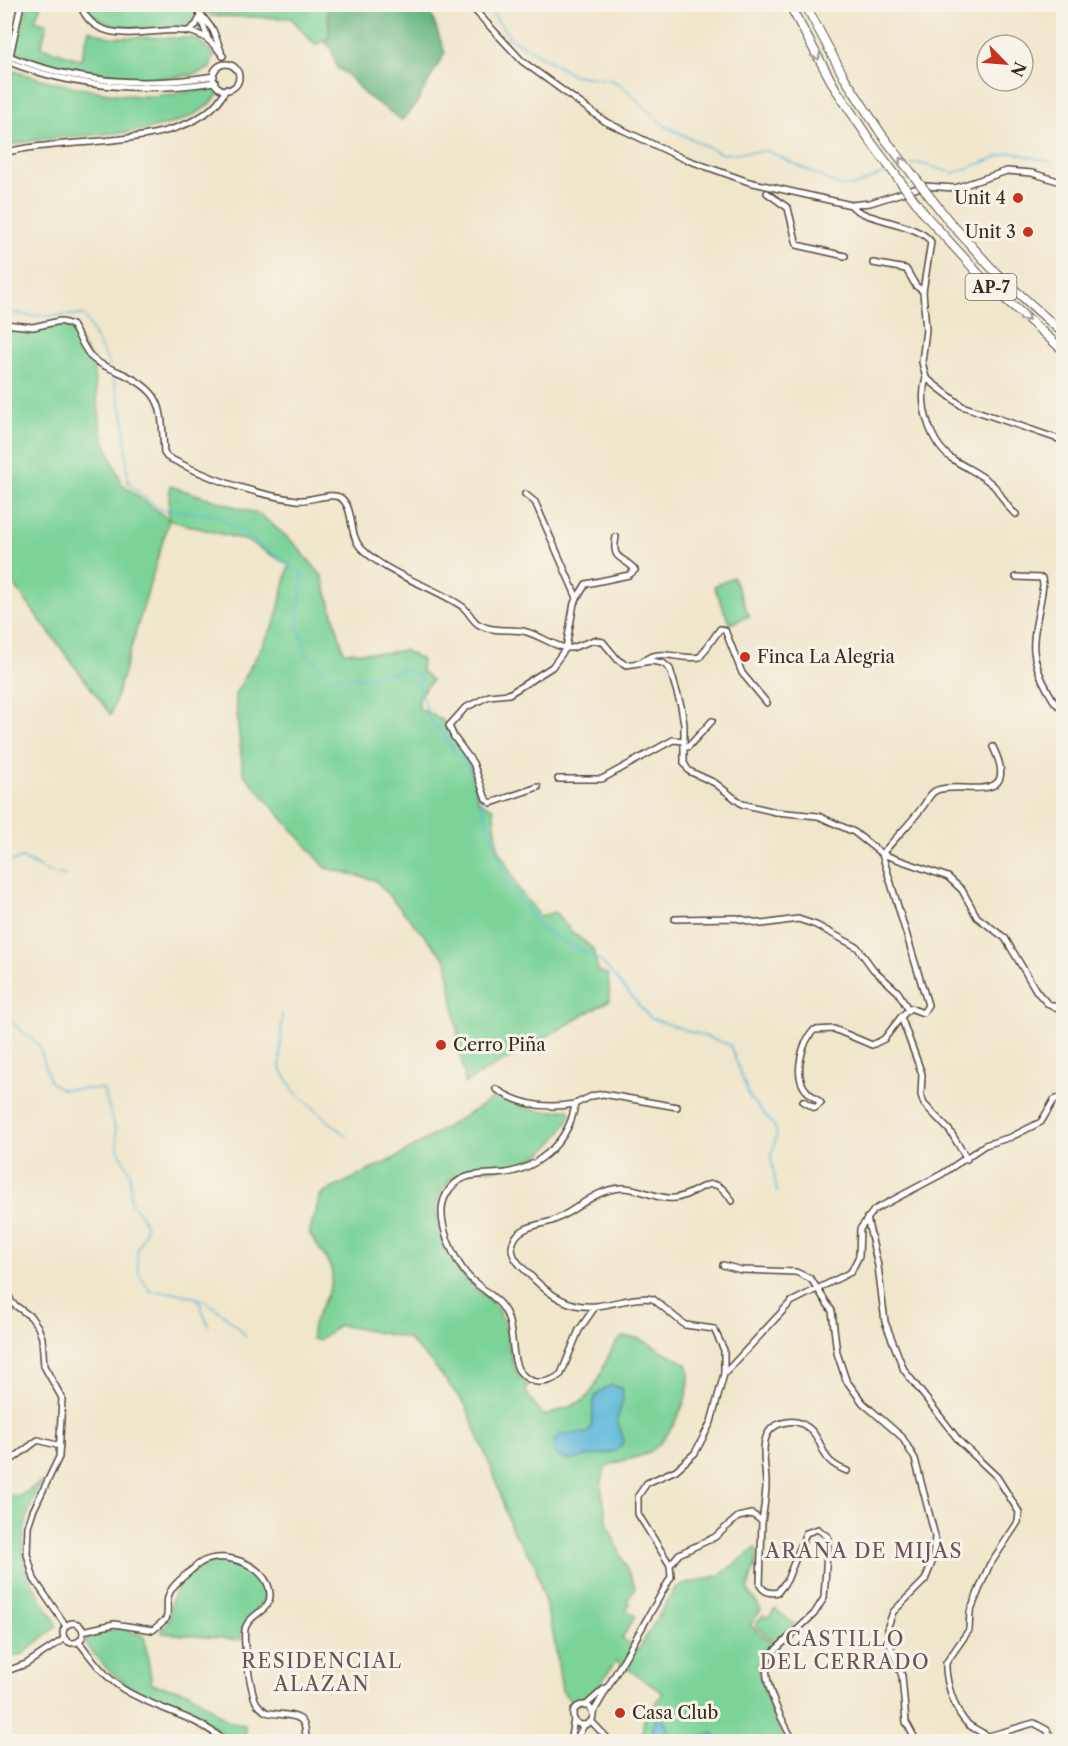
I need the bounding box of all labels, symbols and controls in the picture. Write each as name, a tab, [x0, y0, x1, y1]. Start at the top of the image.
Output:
north arrow	[975, 33, 1035, 93]
one-way arrow	[810, 50, 821, 60]
text: N	[1007, 59, 1031, 80]
one-way arrow	[898, 157, 909, 168]
place label: Unit 4	[954, 187, 1006, 209]
marker: Unit 4	[1011, 191, 1025, 205]
place label: Unit 3	[965, 221, 1016, 243]
marker: Unit 3	[1021, 225, 1035, 239]
road number: AP-7	[966, 274, 1016, 300]
one-way arrow	[1019, 311, 1029, 322]
place label: Finca La Alegria	[757, 646, 895, 668]
marker: Finca La Alegria	[738, 650, 752, 664]
place label: Cerro Piña	[453, 1034, 546, 1056]
marker: Cerro Piña	[434, 1038, 448, 1052]
district label: ARANA DE MIJAS	[764, 1539, 963, 1563]
district label: CASTILLO DEL CERRADO	[760, 1627, 930, 1674]
district label: RESIDENCIAL ALAZAN	[241, 1649, 403, 1696]
place label: Casa Club	[632, 1702, 719, 1724]
marker: Casa Club	[613, 1706, 627, 1720]

